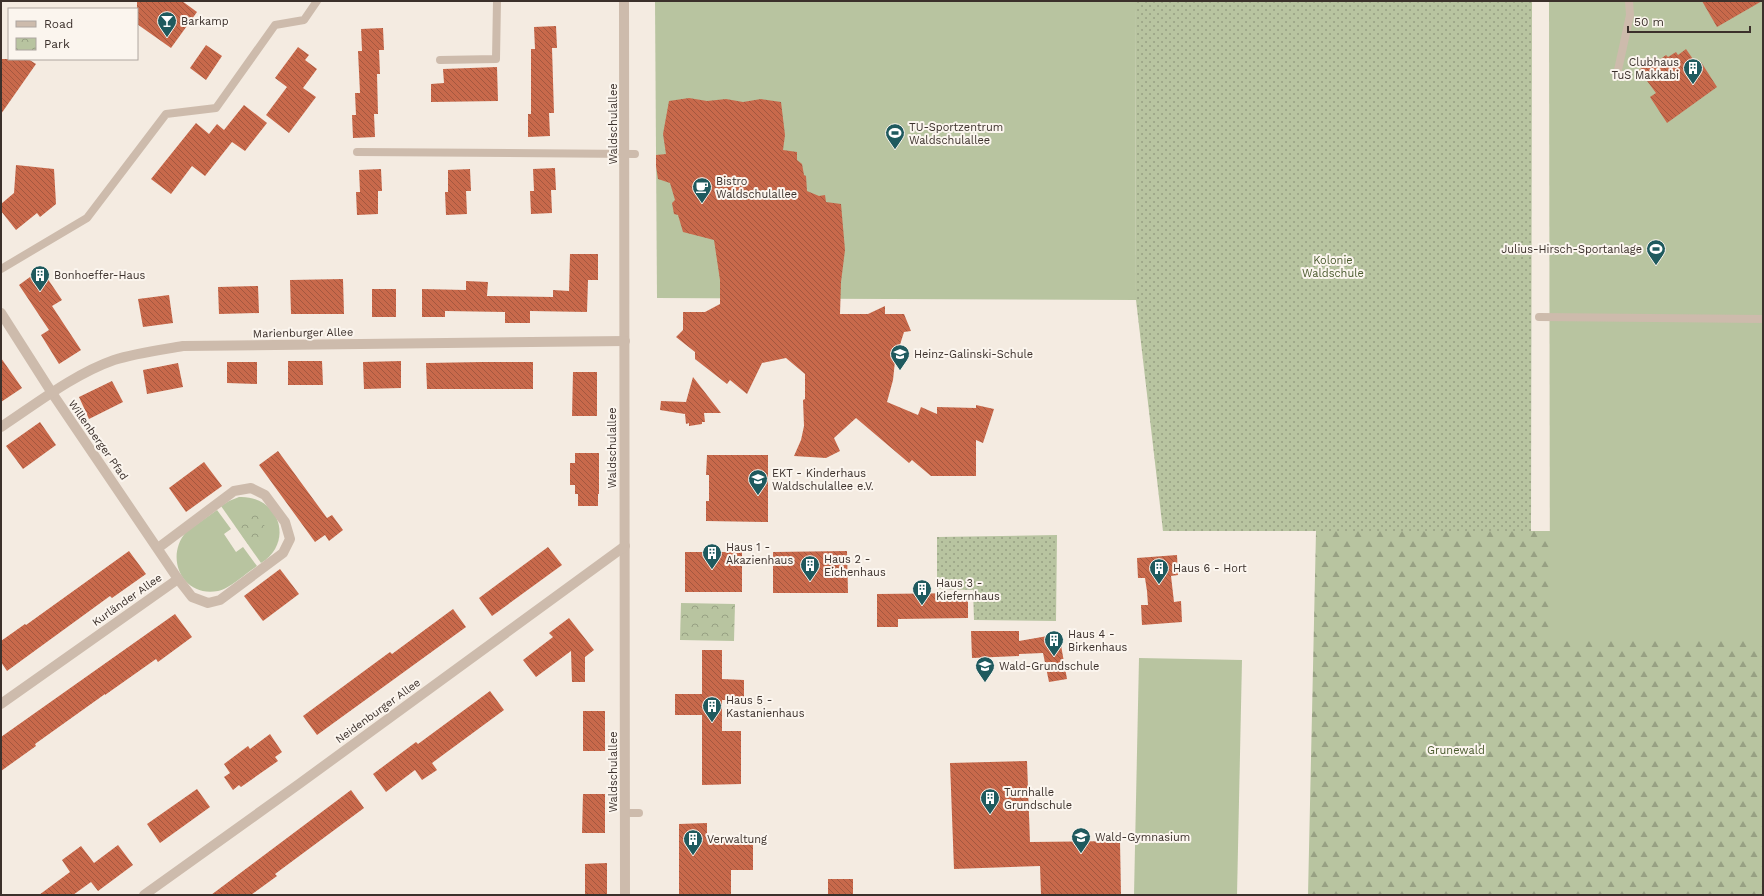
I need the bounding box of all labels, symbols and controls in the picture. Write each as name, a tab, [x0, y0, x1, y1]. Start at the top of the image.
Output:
legend	[8, 8, 138, 60]
scale bar	[1628, 8, 1750, 34]
bar icon: Barkamp	[156, 10, 178, 38]
place label: Barkamp	[181, 15, 229, 28]
text: 50 m	[1634, 15, 1664, 29]
text: Road	[44, 17, 73, 31]
text: Park	[44, 37, 70, 51]
place label: Clubhaus TuS Makkabi	[1612, 56, 1679, 82]
building icon: Clubhaus TuS Makkabi	[1682, 57, 1704, 85]
street label: Waldschulallee	[607, 83, 620, 165]
place label: TU-Sportzentrum Waldschulallee	[909, 121, 1003, 147]
sports icon: TU-Sportzentrum Waldschulallee	[884, 122, 906, 150]
place label: Bistro Waldschulallee	[716, 175, 797, 201]
cafe icon: Bistro Waldschulallee	[691, 176, 713, 204]
sports icon: Julius-Hirsch-Sportanlage	[1645, 238, 1667, 266]
place label: Julius-Hirsch-Sportanlage	[1501, 243, 1642, 256]
park label: Kolonie Waldschule	[1302, 254, 1364, 280]
building icon: Bonhoeffer-Haus	[29, 264, 51, 292]
place label: Bonhoeffer-Haus	[54, 269, 145, 282]
street label: Marienburger Allee	[253, 326, 353, 340]
school or university icon: Heinz-Galinski-Schule	[889, 343, 911, 371]
place label: Heinz-Galinski-Schule	[914, 348, 1033, 361]
street label: Willenberger Pfad	[65, 397, 131, 483]
street label: Waldschulallee	[606, 407, 619, 489]
place label: EKT - Kinderhaus Waldschulallee e.V.	[772, 467, 874, 493]
school or university icon: EKT - Kinderhaus Waldschulallee e.V.	[747, 468, 769, 496]
place label: Haus 1 - Akazienhaus	[726, 541, 793, 567]
building icon: Haus 1 - Akazienhaus	[701, 542, 723, 570]
place label: Haus 2 - Eichenhaus	[824, 553, 886, 579]
building icon: Haus 2 - Eichenhaus	[799, 554, 821, 582]
building icon: Haus 6 - Hort	[1148, 557, 1170, 585]
place label: Haus 6 - Hort	[1173, 562, 1247, 575]
street label: Kurländer Allee	[90, 571, 164, 629]
place label: Haus 3 - Kiefernhaus	[936, 577, 1000, 603]
building icon: Haus 3 - Kiefernhaus	[911, 578, 933, 606]
place label: Haus 4 - Birkenhaus	[1068, 628, 1128, 654]
building icon: Haus 4 - Birkenhaus	[1043, 629, 1065, 657]
school or university icon: Wald-Grundschule	[974, 655, 996, 683]
place label: Wald-Grundschule	[999, 660, 1099, 673]
street label: Neidenburger Allee	[333, 676, 423, 746]
place label: Haus 5 - Kastanienhaus	[726, 694, 805, 720]
building icon: Haus 5 - Kastanienhaus	[701, 695, 723, 723]
street label: Waldschulallee	[607, 731, 620, 813]
park label: Grunewald	[1427, 744, 1485, 757]
place label: Turnhalle Grundschule	[1004, 786, 1072, 812]
building icon: Turnhalle Grundschule	[979, 787, 1001, 815]
school or university icon: Wald-Gymnasium	[1070, 826, 1092, 854]
building icon: Verwaltung	[682, 828, 704, 856]
place label: Wald-Gymnasium	[1095, 831, 1190, 844]
place label: Verwaltung	[707, 833, 767, 846]

